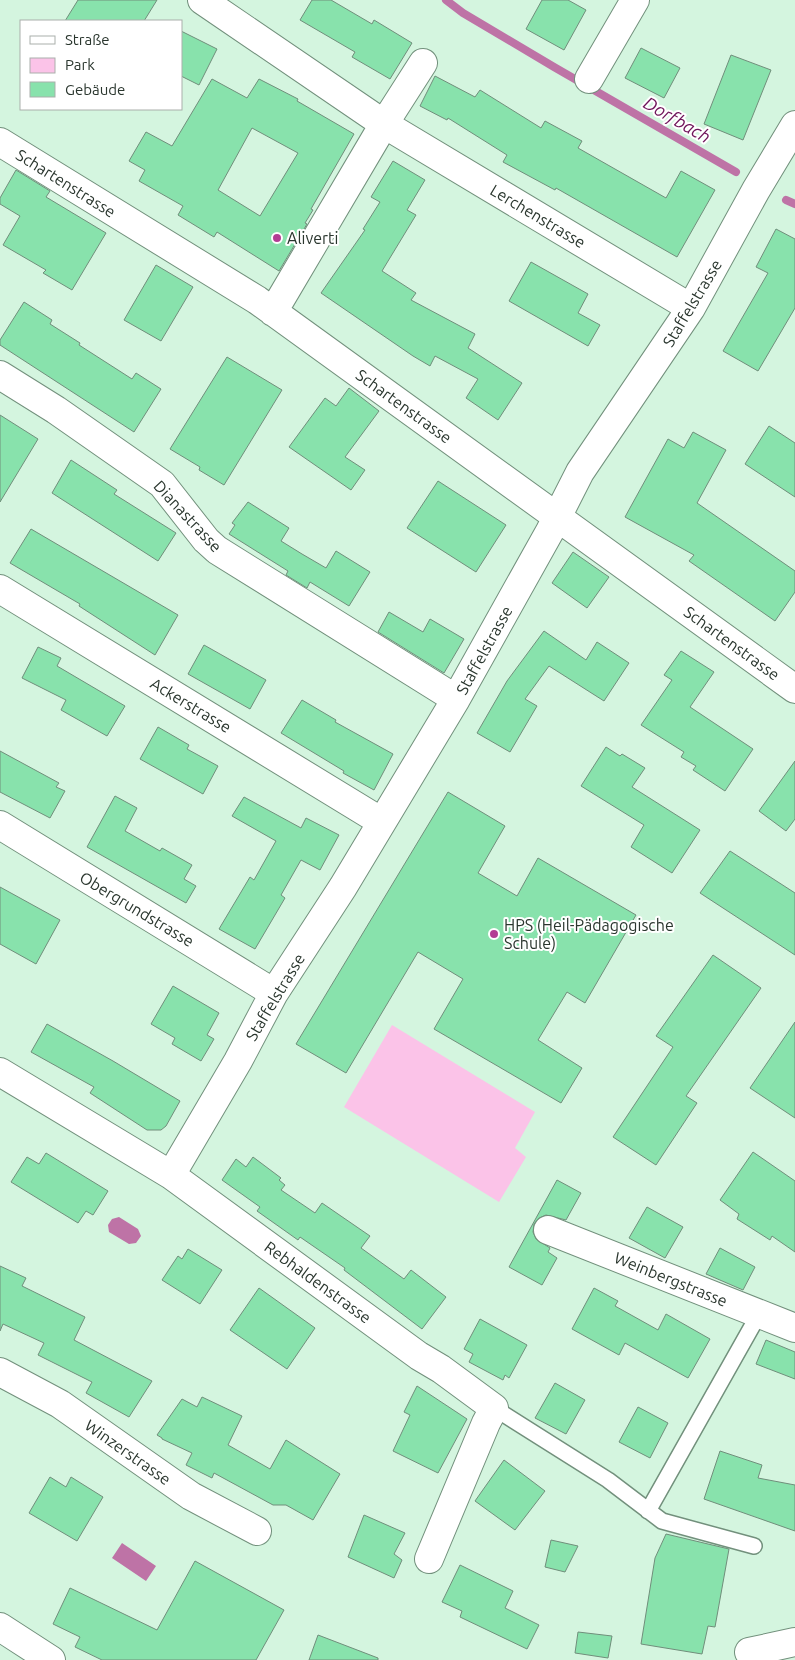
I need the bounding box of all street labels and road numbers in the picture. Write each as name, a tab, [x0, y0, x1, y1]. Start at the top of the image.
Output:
street label: Schartenstrasse	[13, 145, 119, 221]
street label: Lerchenstrasse	[487, 181, 589, 251]
street label: Staffelstrasse	[659, 256, 725, 350]
street label: Schartenstrasse	[353, 365, 455, 447]
street label: Dianastrasse	[150, 477, 226, 555]
street label: Schartenstrasse	[681, 602, 783, 684]
street label: Staffelstrasse	[452, 603, 516, 697]
street label: Ackerstrasse	[147, 674, 235, 736]
street label: Obergrundstrasse	[77, 868, 197, 950]
street label: Staffelstrasse	[242, 950, 308, 1044]
street label: Rebhaldenstrasse	[261, 1237, 375, 1327]
street label: Weinbergstrasse	[612, 1248, 730, 1310]
street label: Winzerstrasse	[82, 1416, 174, 1488]

